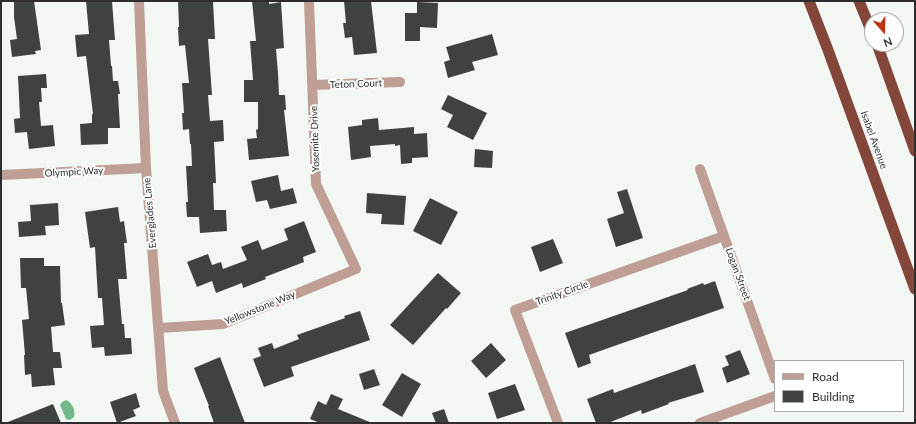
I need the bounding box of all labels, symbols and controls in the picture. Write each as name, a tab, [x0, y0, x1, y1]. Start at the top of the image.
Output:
north arrow	[864, 12, 904, 52]
text: N	[882, 35, 894, 50]
street label: Teton Court	[330, 77, 382, 91]
street label: Yosemite Drive	[308, 106, 322, 172]
street label: Isabel Avenue	[858, 109, 890, 171]
street label: Olympic Way	[44, 164, 104, 180]
street label: Everglades Lane	[141, 177, 159, 249]
street label: Logan Street	[723, 246, 753, 302]
street label: Trinity Circle	[534, 278, 590, 308]
street label: Yellowstone Way	[223, 288, 297, 328]
legend	[774, 360, 904, 412]
text: Road	[812, 369, 839, 384]
text: Building	[812, 389, 855, 404]

